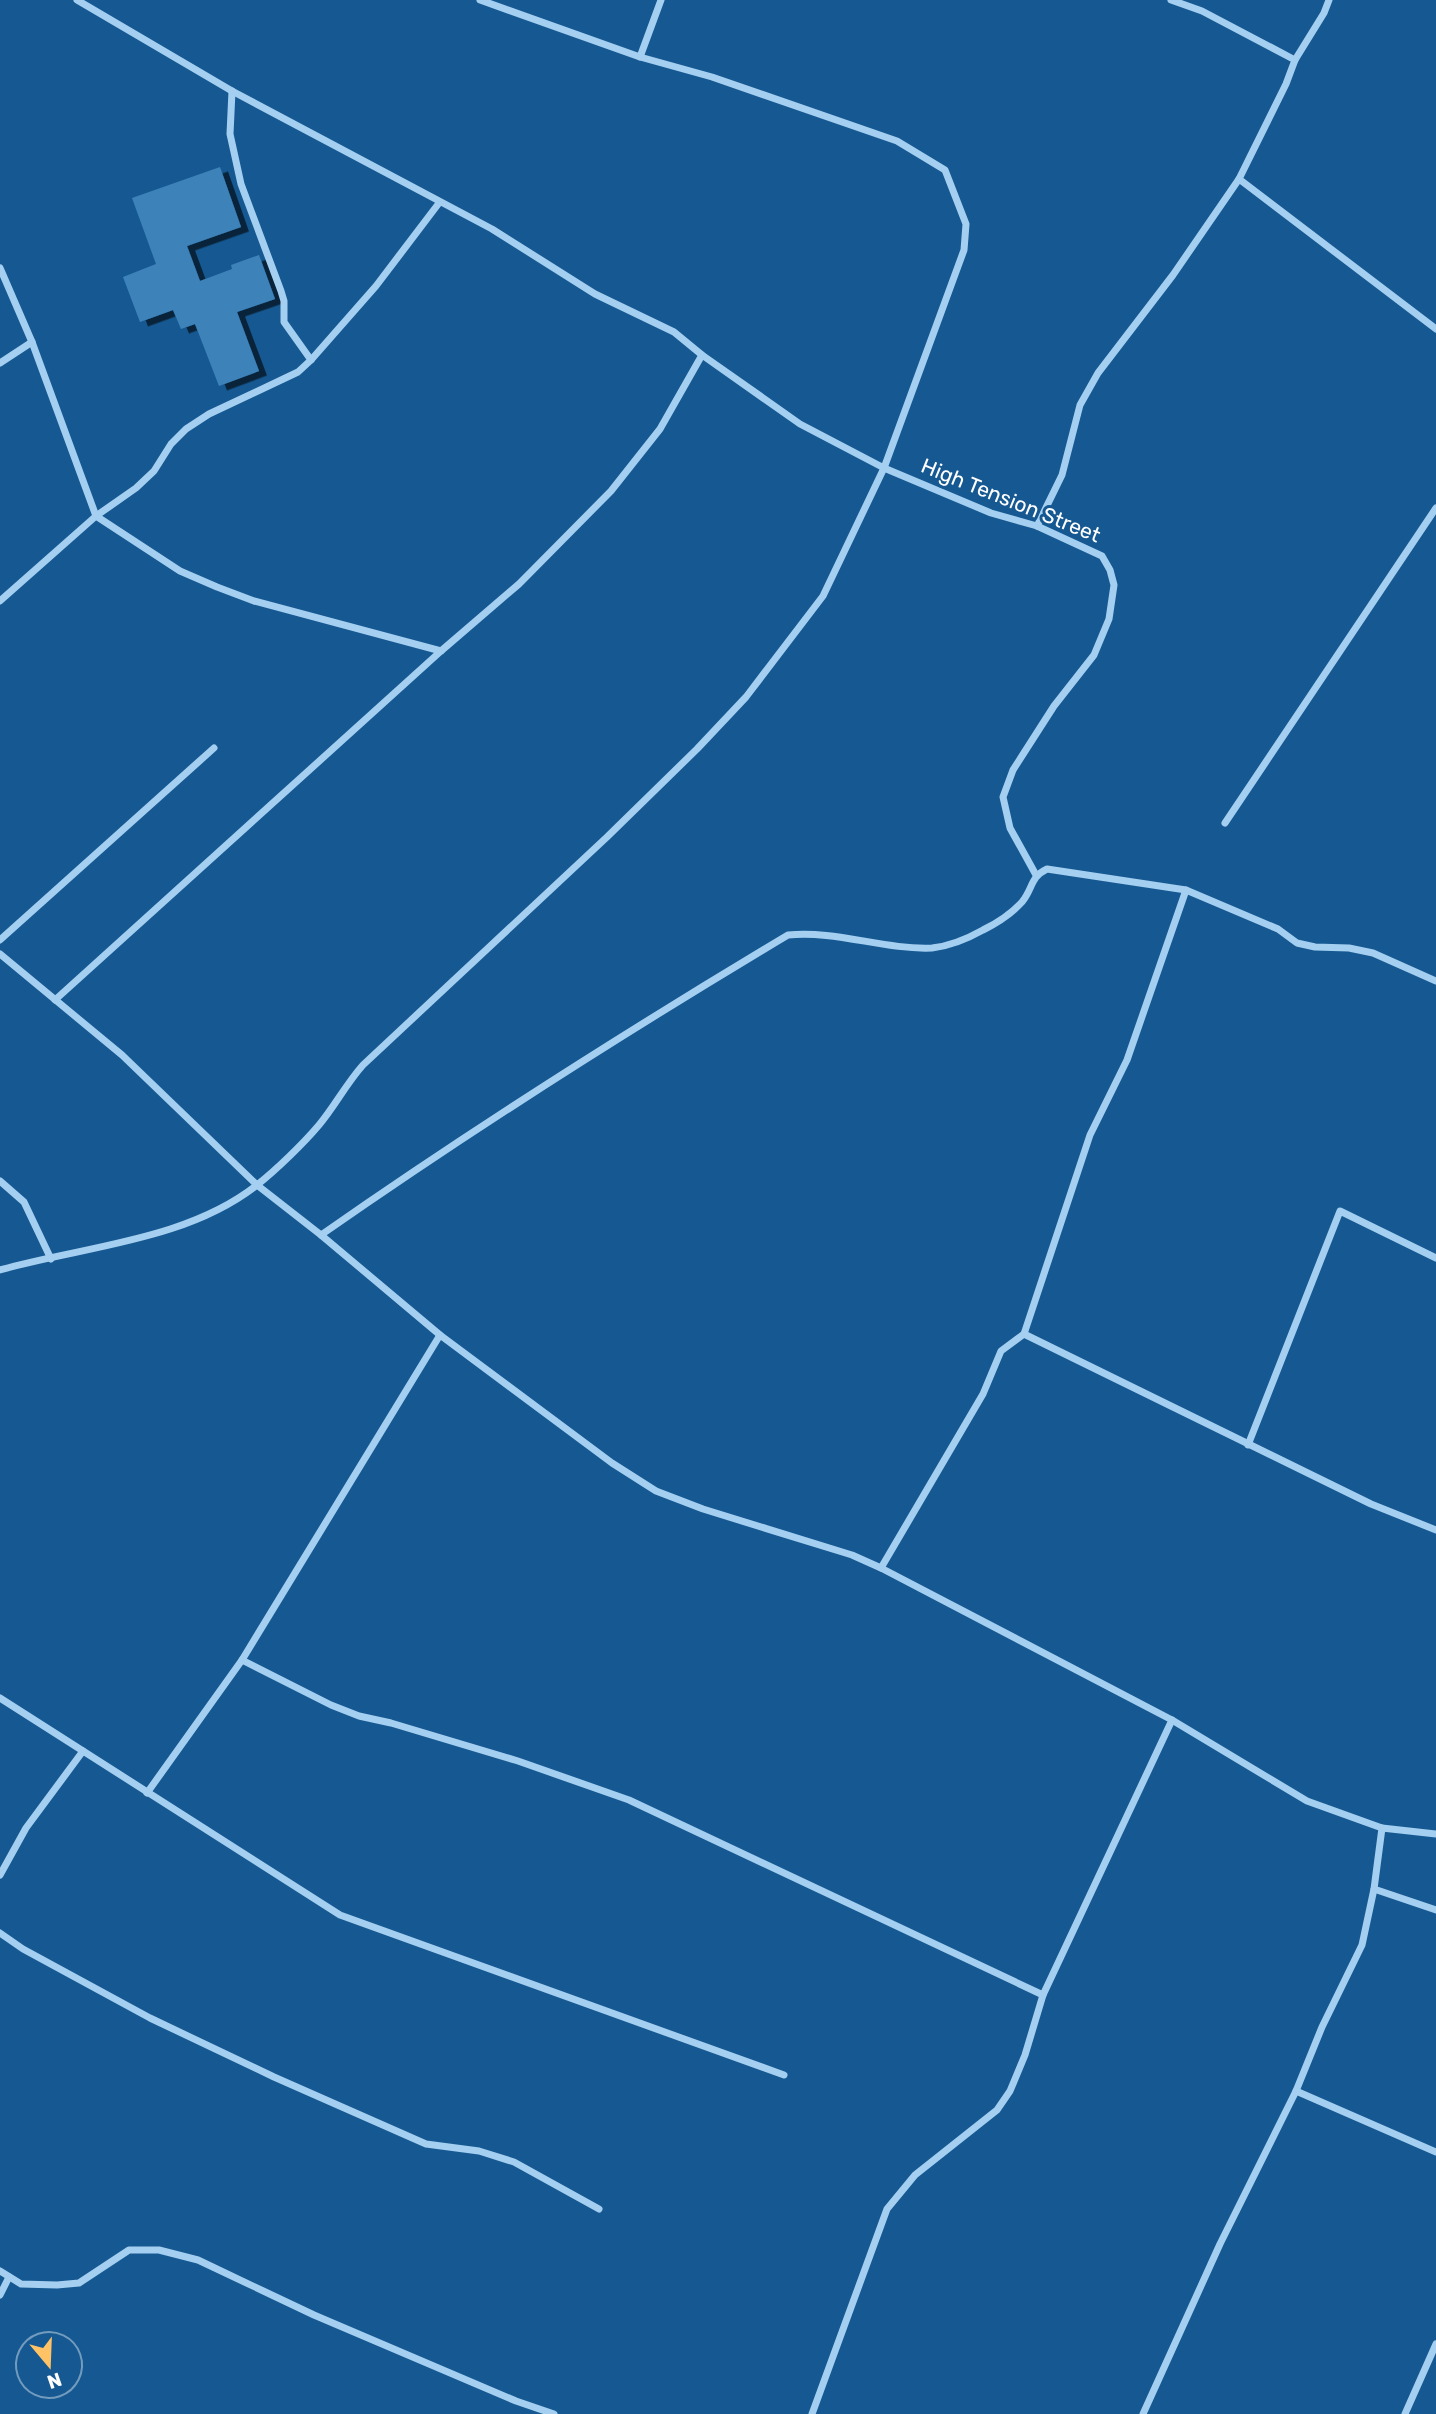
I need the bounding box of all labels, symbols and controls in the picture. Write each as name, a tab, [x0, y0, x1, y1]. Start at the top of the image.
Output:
street label: High Tension Street	[918, 453, 1104, 547]
north arrow	[14, 2330, 84, 2400]
text: N	[44, 2368, 65, 2394]

